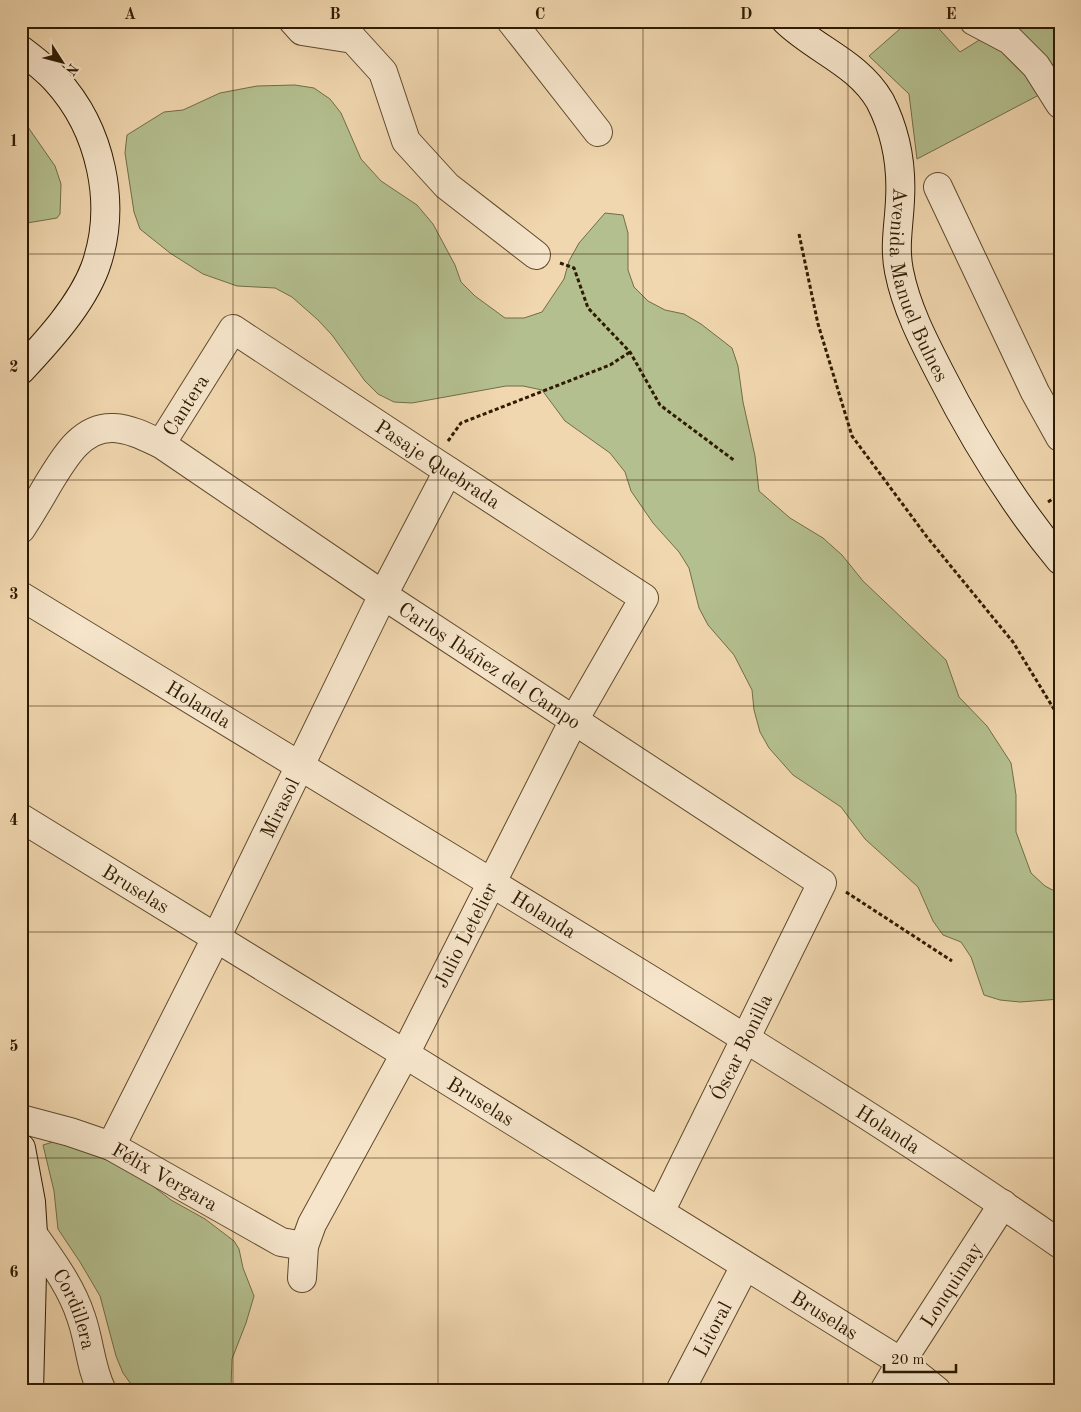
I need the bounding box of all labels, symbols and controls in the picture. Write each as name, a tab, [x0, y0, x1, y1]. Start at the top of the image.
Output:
text: A	[124, 7, 136, 23]
text: B	[329, 7, 341, 23]
text: C	[535, 7, 545, 23]
text: D	[740, 7, 752, 23]
text: E	[945, 7, 957, 23]
north arrow	[38, 38, 88, 88]
text: N	[63, 61, 81, 78]
text: 1	[9, 134, 19, 150]
street label: Avenida Manuel Bulnes	[885, 187, 951, 385]
text: 2	[9, 360, 19, 376]
street label: Cantera	[160, 372, 214, 440]
street label: Pasaje Quebrada	[371, 418, 503, 514]
text: 3	[9, 587, 19, 603]
street label: Carlos Ibáñez del Campo	[394, 600, 584, 734]
street label: Holanda	[162, 679, 234, 733]
street label: Mirasol	[258, 775, 304, 842]
text: 4	[9, 813, 19, 829]
street label: Bruselas	[98, 862, 172, 918]
street label: Julio Letelier	[432, 880, 502, 992]
street label: Holanda	[507, 888, 579, 943]
street label: Óscar Bonilla	[705, 990, 777, 1104]
text: 5	[9, 1039, 19, 1055]
street label: Bruselas	[443, 1075, 517, 1131]
street label: Holanda	[851, 1103, 923, 1159]
street label: Félix Vergara	[108, 1141, 220, 1216]
street label: Lonquimay	[918, 1239, 988, 1331]
text: 6	[9, 1265, 19, 1281]
street label: Cordillera	[48, 1266, 97, 1352]
street label: Bruselas	[787, 1288, 861, 1345]
street label: Litoral	[692, 1299, 737, 1361]
scale bar	[884, 1342, 956, 1374]
text: 20 m	[891, 1353, 925, 1368]

